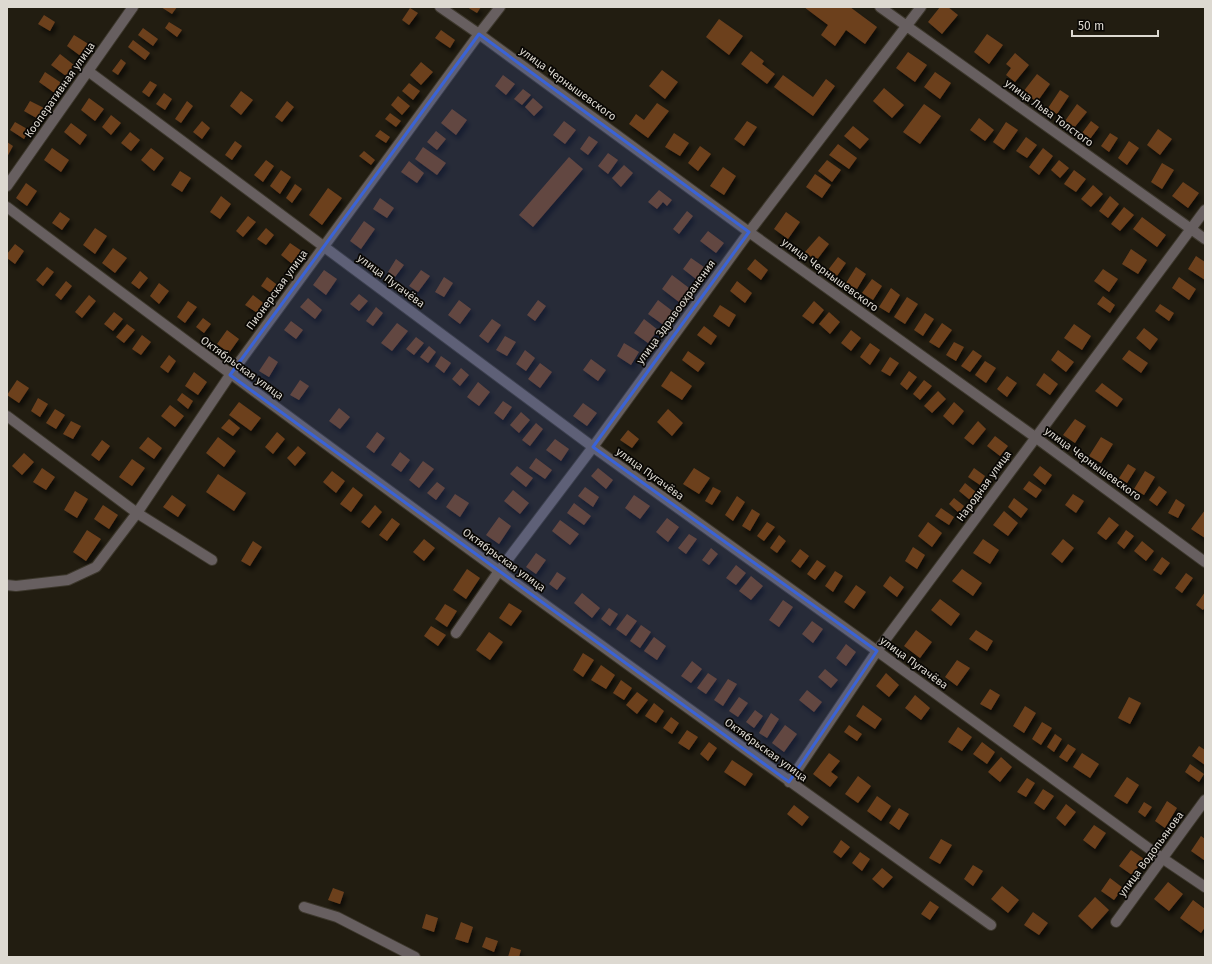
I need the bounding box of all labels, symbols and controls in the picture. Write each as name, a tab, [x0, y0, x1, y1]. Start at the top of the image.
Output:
scale bar	[1072, 12, 1158, 38]
text: 50 m	[1078, 19, 1104, 33]
street label: Кооперативная улица	[22, 40, 98, 140]
street label: улица Чернышевского	[517, 45, 619, 123]
street label: улица Льва Толстого	[1002, 76, 1096, 150]
street label: улица Чернышевского	[779, 236, 881, 314]
street label: Пионерская улица	[244, 247, 310, 333]
street label: улица Пугачёва	[355, 251, 427, 311]
street label: улица Здравоохранения	[634, 257, 718, 367]
street label: Октябрьская улица	[198, 334, 286, 402]
street label: улица Чернышевского	[1042, 425, 1144, 503]
street label: улица Пугачёва	[613, 445, 687, 503]
street label: Народная улица	[954, 448, 1014, 524]
street label: Октябрьская улица	[460, 526, 548, 594]
street label: улица Пугачёва	[877, 634, 951, 692]
street label: Октябрьская улица	[722, 716, 810, 784]
street label: улица Водопьянова	[1116, 809, 1186, 899]

